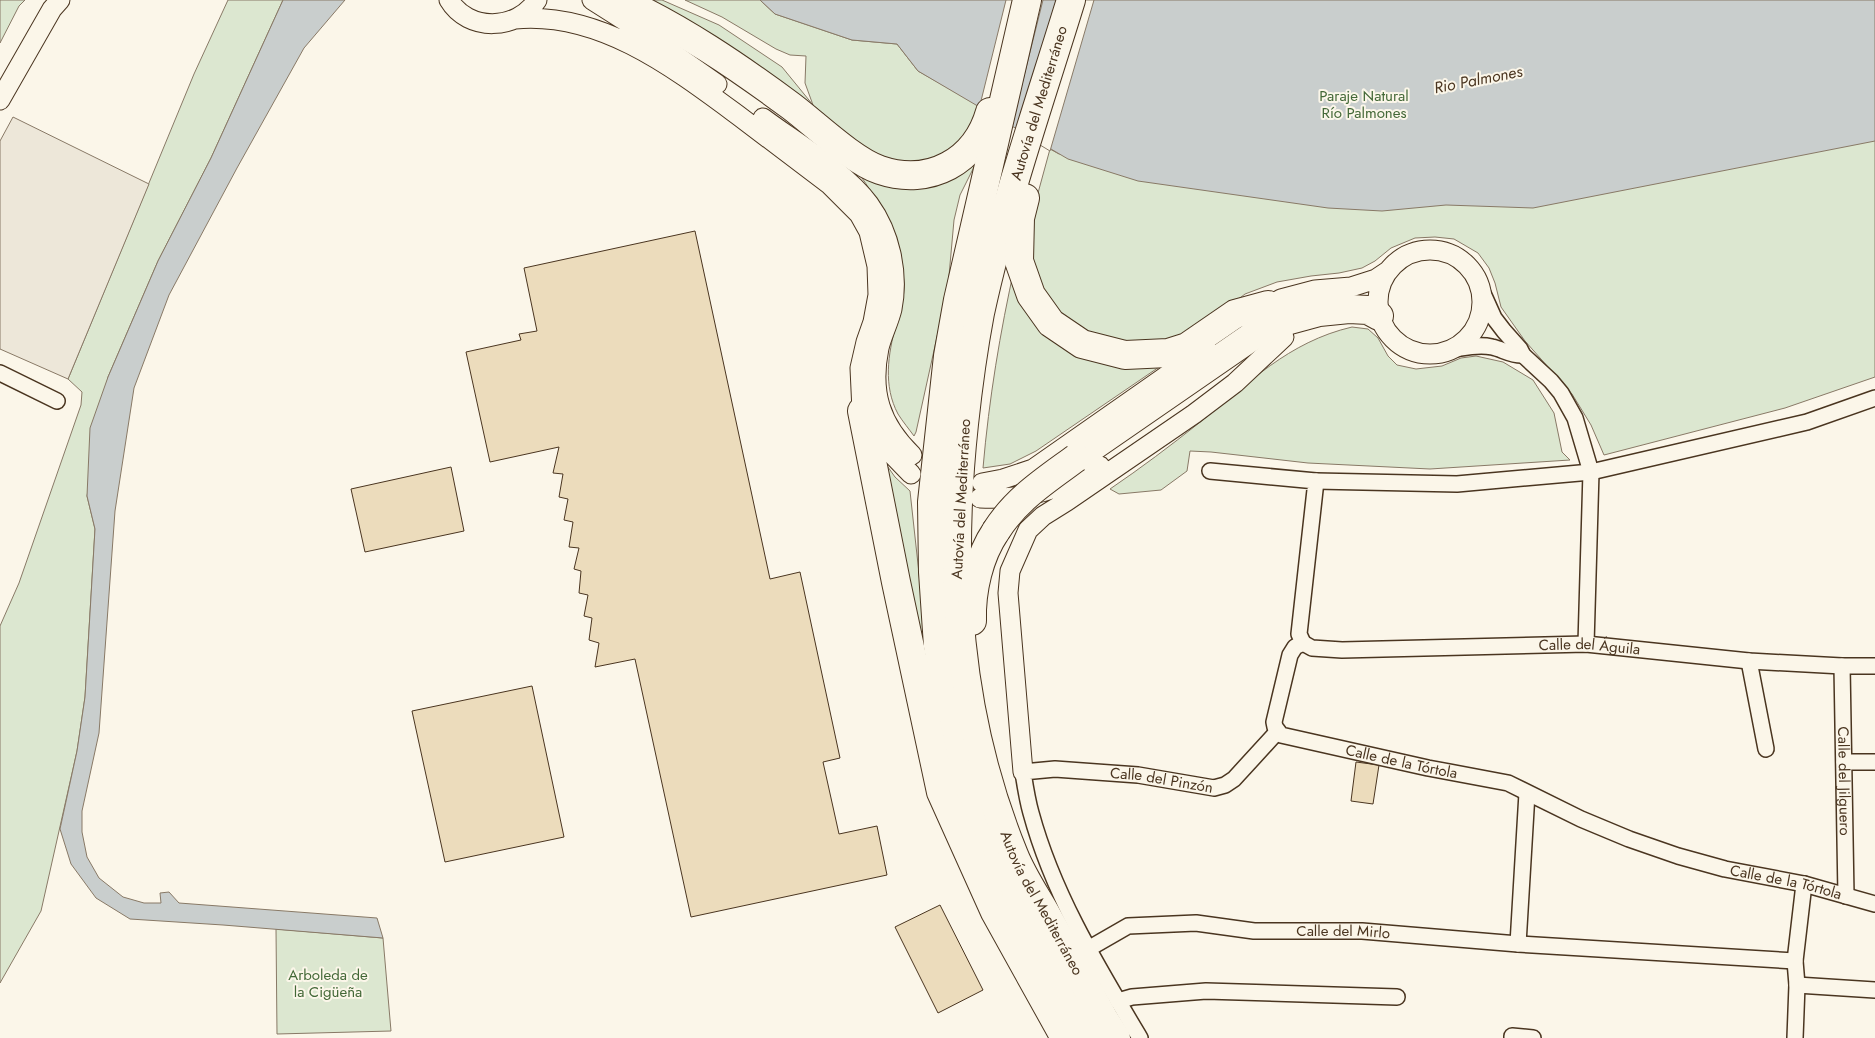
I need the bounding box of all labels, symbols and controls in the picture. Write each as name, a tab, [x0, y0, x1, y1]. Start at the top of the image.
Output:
street label: Autovía del Mediterráneo	[1005, 23, 1073, 183]
water label: Rio Palmones	[1432, 60, 1525, 99]
park label: Paraje Natural Río Palmones	[1319, 85, 1409, 124]
street label: Autovía del Mediterráneo	[946, 418, 976, 580]
street label: Calle del Águila	[1538, 633, 1641, 661]
street label: Calle del Jilguero	[1832, 726, 1856, 836]
street label: Calle de la Tórtola	[1343, 739, 1459, 784]
street label: Calle del Pinzón	[1109, 762, 1215, 799]
street label: Autovía del Mediterráneo	[995, 828, 1089, 979]
street label: Calle de la Tórtola	[1728, 859, 1844, 905]
street label: Calle del Mirlo	[1296, 920, 1391, 944]
park label: Arboleda de la Cigüeña	[288, 964, 368, 1003]

